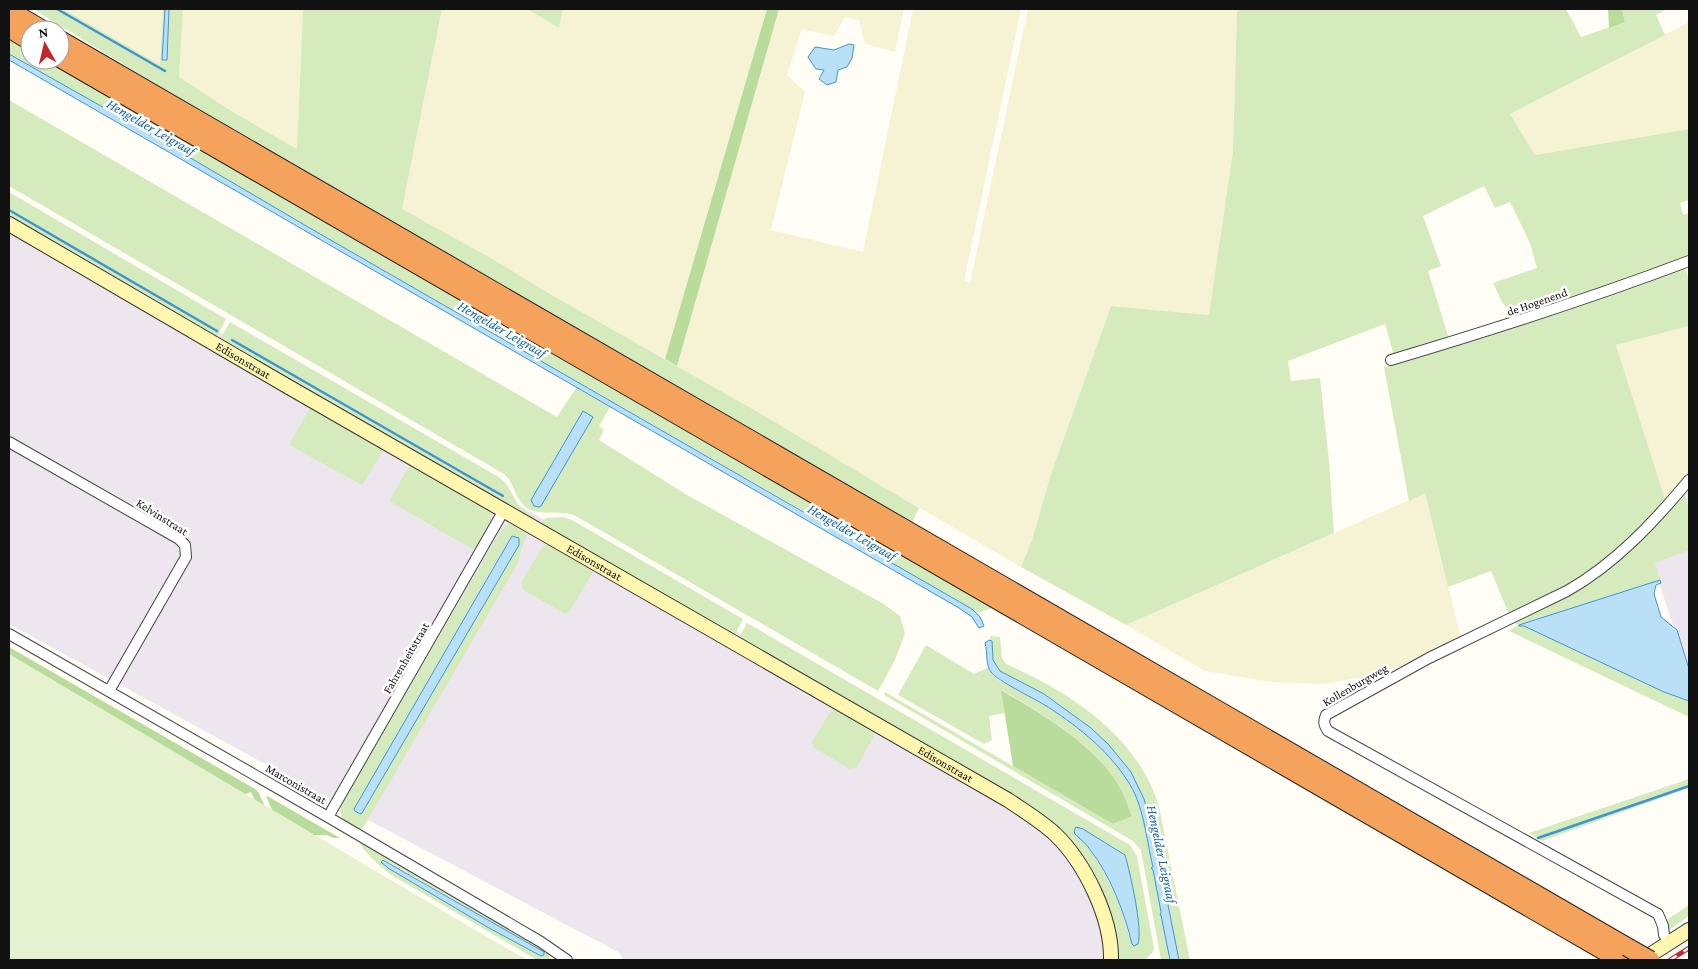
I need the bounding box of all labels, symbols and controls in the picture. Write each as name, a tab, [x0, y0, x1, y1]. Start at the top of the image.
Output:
north arrow	[20, 20, 70, 70]
text: N	[37, 23, 49, 41]
water label: Hengelder Leigraaf	[104, 95, 200, 160]
street label: de Hogenend	[1505, 285, 1570, 319]
water label: Hengelder Leigraaf	[455, 297, 551, 362]
street label: Edisonstraat	[213, 339, 274, 382]
street label: Kelvinstraat	[134, 496, 191, 539]
water label: Hengelder Leigraaf	[805, 500, 901, 565]
street label: Edisonstraat	[564, 541, 625, 584]
street label: Fahrenheitstraat	[380, 619, 433, 696]
street label: Kollenburgweg	[1320, 661, 1390, 709]
street label: Edisonstraat	[916, 743, 976, 786]
street label: Marconistraat	[263, 761, 330, 808]
water label: Hengelder Leigraaf	[1144, 804, 1181, 907]

